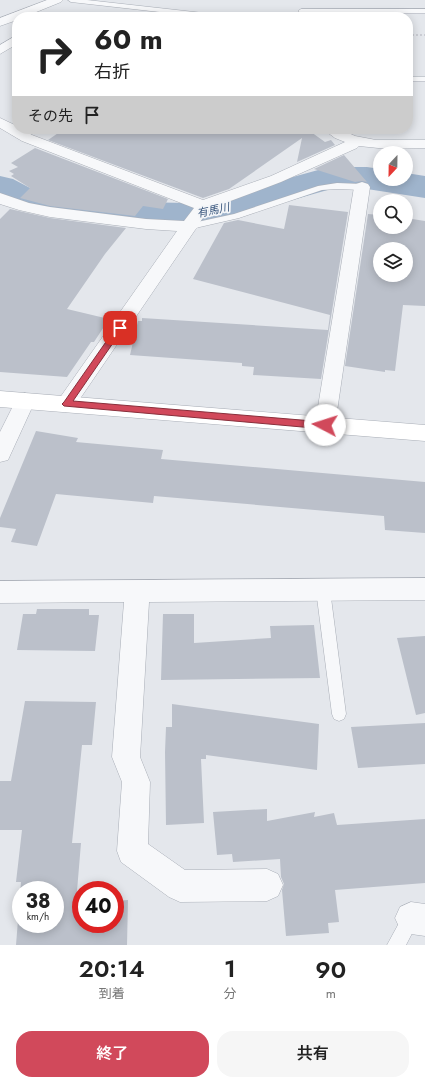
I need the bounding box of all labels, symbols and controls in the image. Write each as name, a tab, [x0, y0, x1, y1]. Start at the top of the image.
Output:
text: 60 m	[94, 19, 163, 60]
icon: right	[28, 28, 80, 80]
text: 右折	[94, 59, 130, 85]
icon: arrive	[81, 104, 103, 126]
text: その先	[28, 105, 73, 127]
north arrow	[373, 146, 413, 186]
map controls	[373, 146, 413, 282]
button: search	[373, 194, 413, 234]
water label: 有馬川	[195, 199, 232, 221]
button: layers	[373, 242, 413, 282]
pin	[103, 311, 137, 345]
icon: arrive	[109, 317, 131, 339]
position arrow	[304, 404, 346, 446]
speed limit sign: 40	[72, 881, 124, 933]
text: 38	[26, 887, 50, 916]
text: km/h	[27, 909, 49, 924]
text: 20:14	[79, 951, 145, 986]
text: 1	[224, 951, 236, 986]
text: 90	[315, 952, 346, 987]
text: 到着	[99, 984, 125, 1003]
text: 分	[223, 984, 236, 1003]
text: m	[326, 984, 336, 1003]
button: 終了	[16, 1031, 209, 1077]
button: 共有	[217, 1031, 409, 1077]

